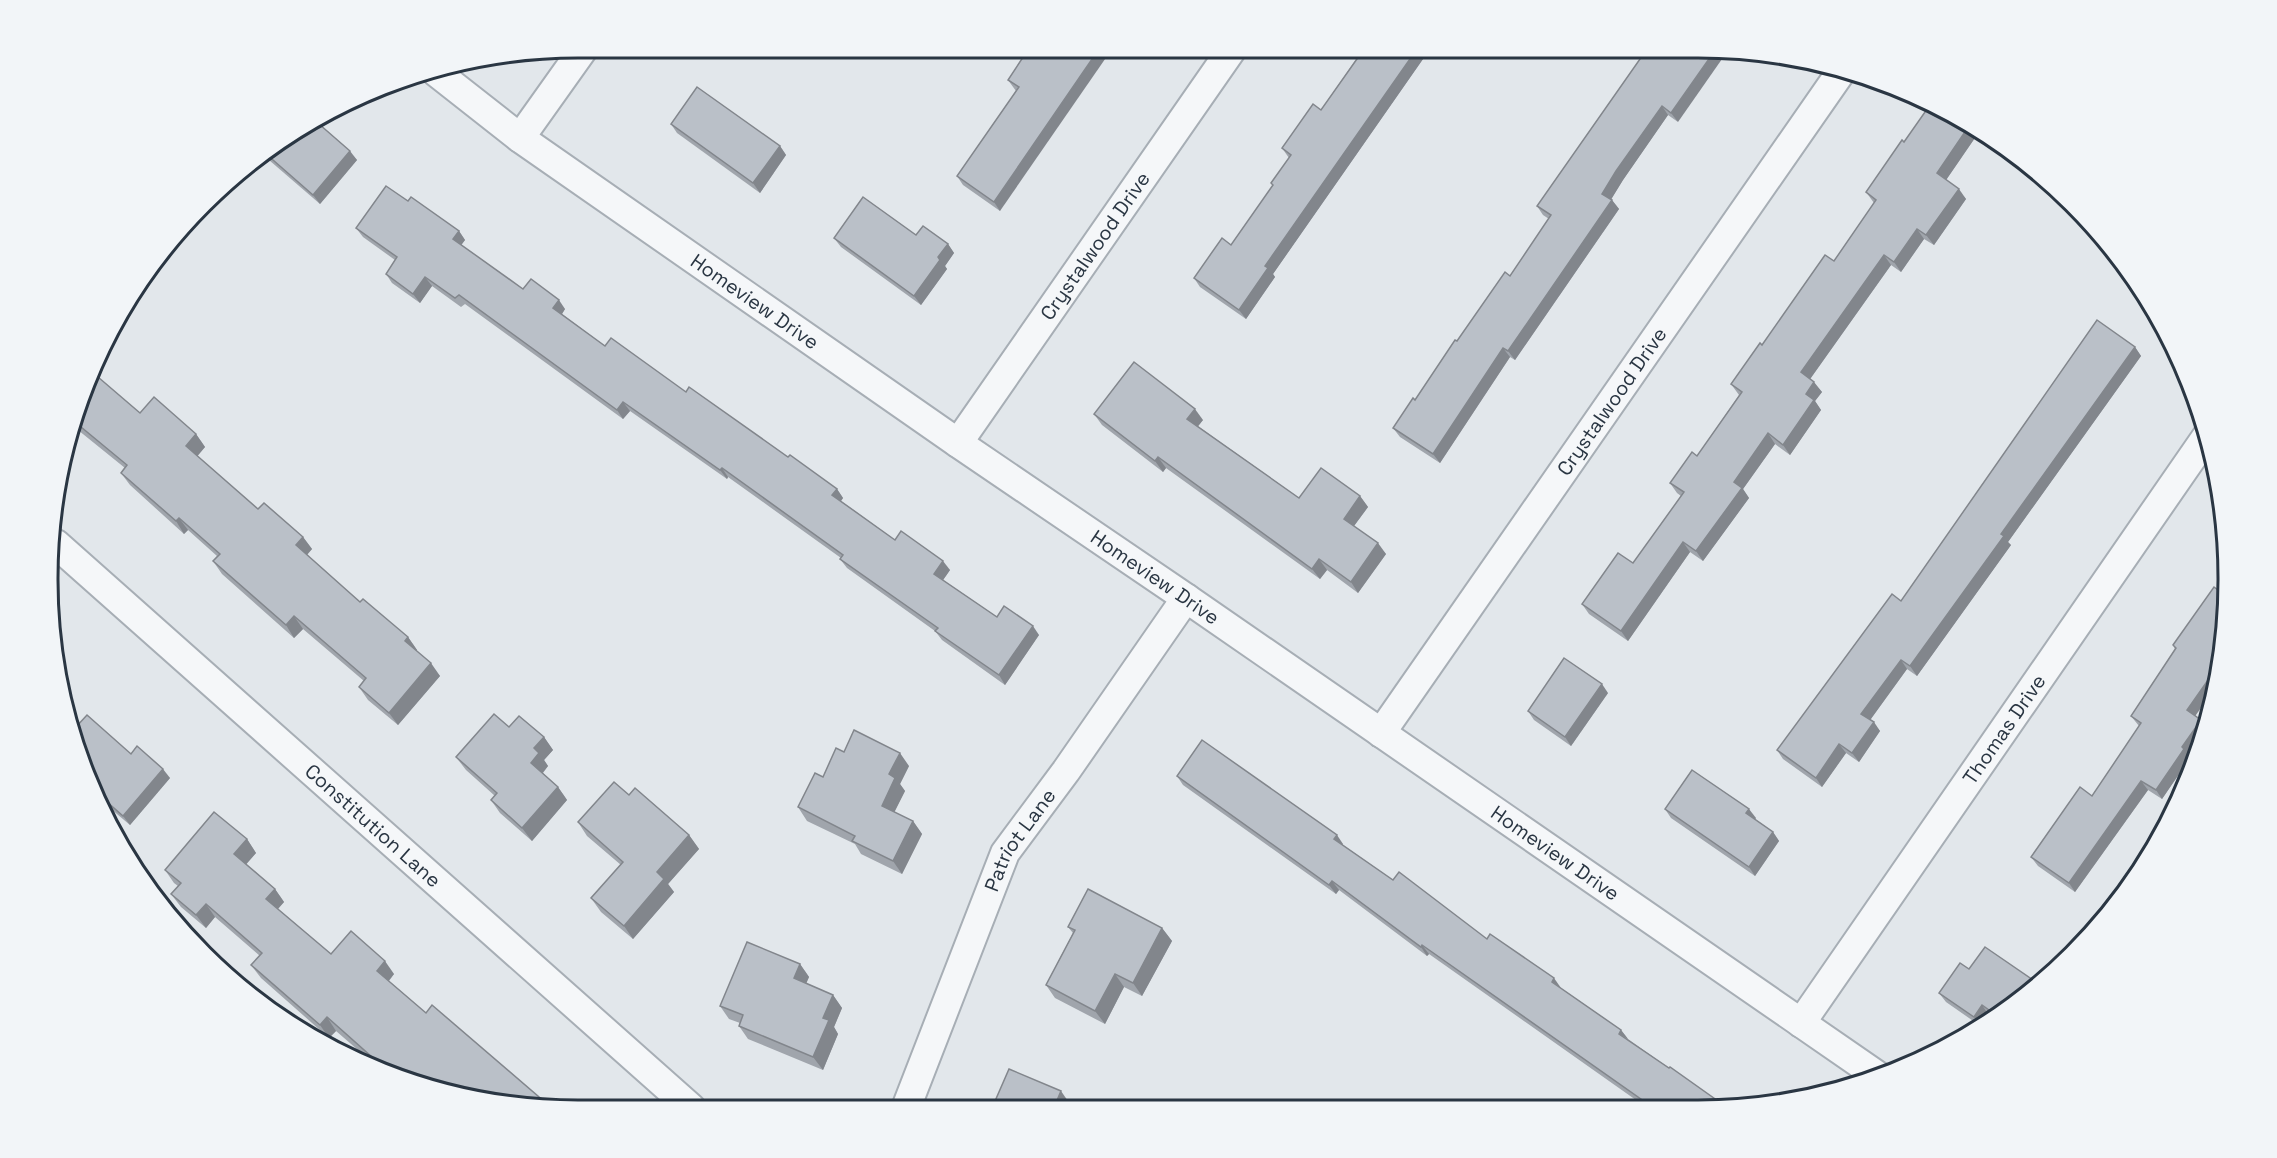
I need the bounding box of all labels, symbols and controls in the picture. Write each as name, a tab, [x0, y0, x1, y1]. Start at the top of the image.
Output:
street label: Crystalwood Drive	[1034, 167, 1156, 325]
street label: Homeview Drive	[686, 248, 824, 355]
street label: Crystalwood Drive	[1551, 322, 1672, 481]
street label: Homeview Drive	[1086, 524, 1225, 630]
street label: Thomas Drive	[1957, 669, 2051, 790]
street label: Constitution Lane	[299, 758, 447, 893]
street label: Patriot Lane	[978, 783, 1061, 895]
street label: Homeview Drive	[1486, 800, 1625, 907]

